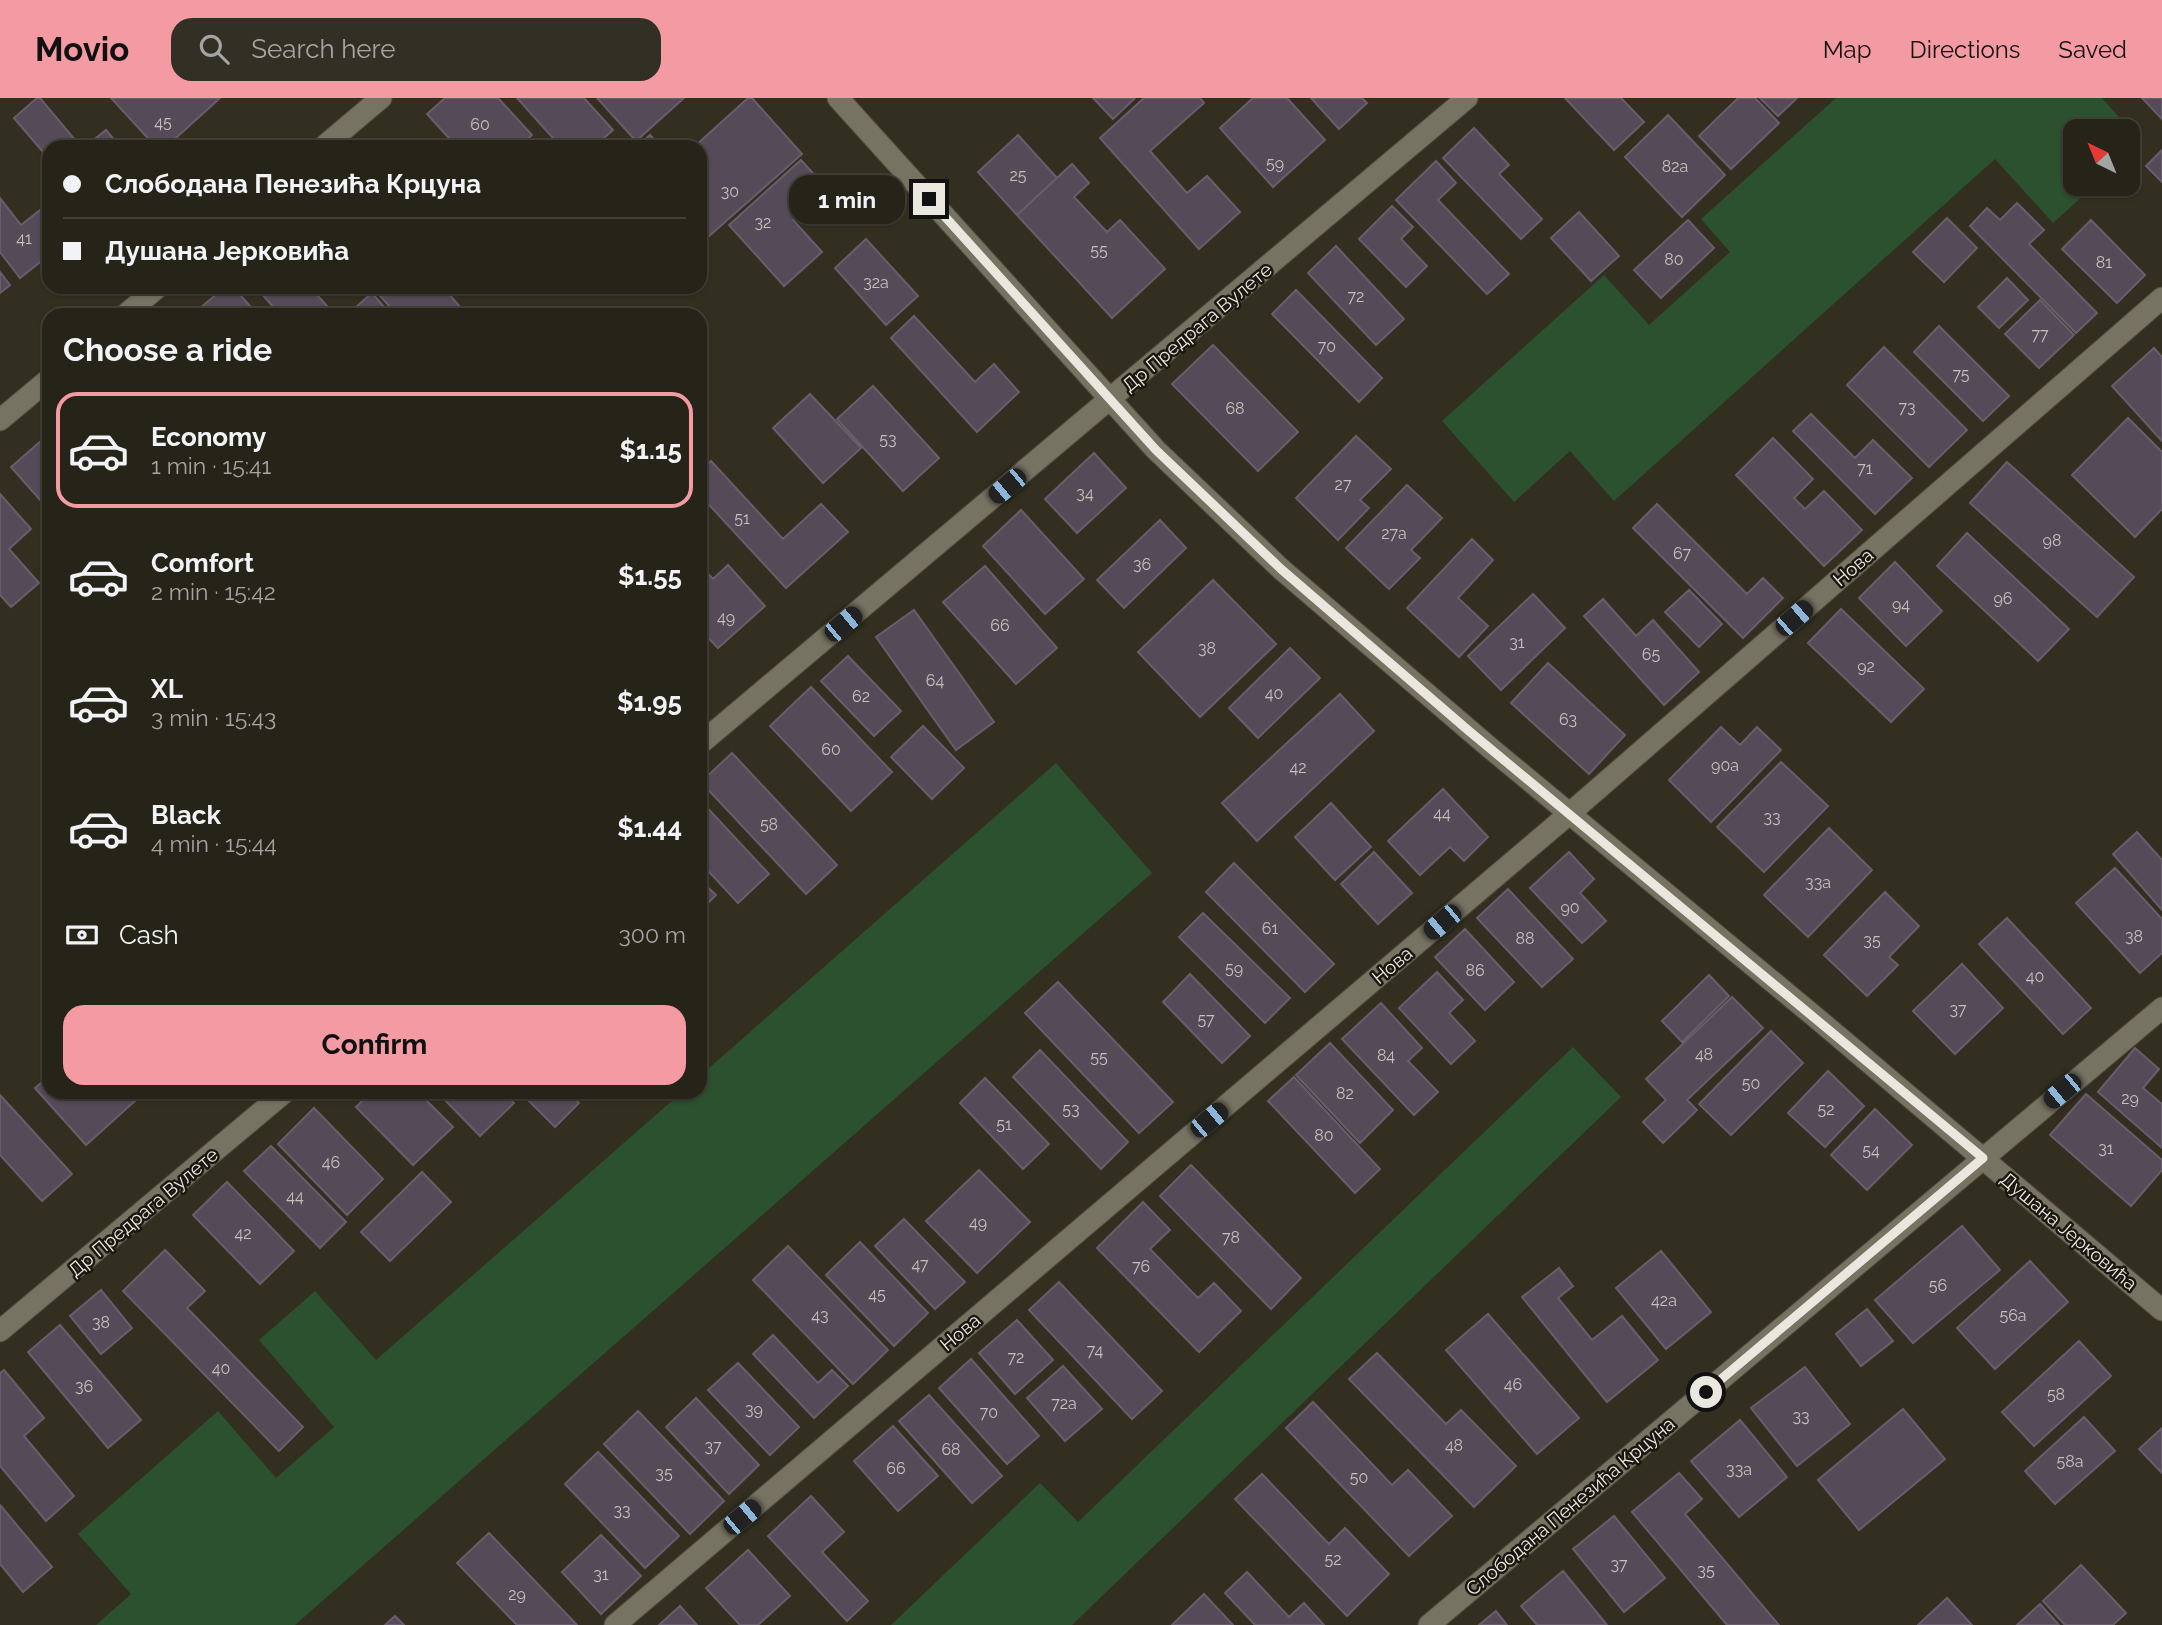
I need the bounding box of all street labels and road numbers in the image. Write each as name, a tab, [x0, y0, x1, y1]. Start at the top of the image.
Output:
street label: Др Предрага Вулете	[1118, 258, 1276, 396]
street label: Нова	[1829, 544, 1877, 590]
street label: Нова	[1367, 942, 1417, 988]
street label: Др Предрага Вулете	[64, 1143, 222, 1281]
street label: Душана Јерковића	[1996, 1168, 2142, 1294]
street label: Нова	[935, 1309, 985, 1355]
street label: Слободана Пенезића Крцуна	[1461, 1412, 1679, 1600]

